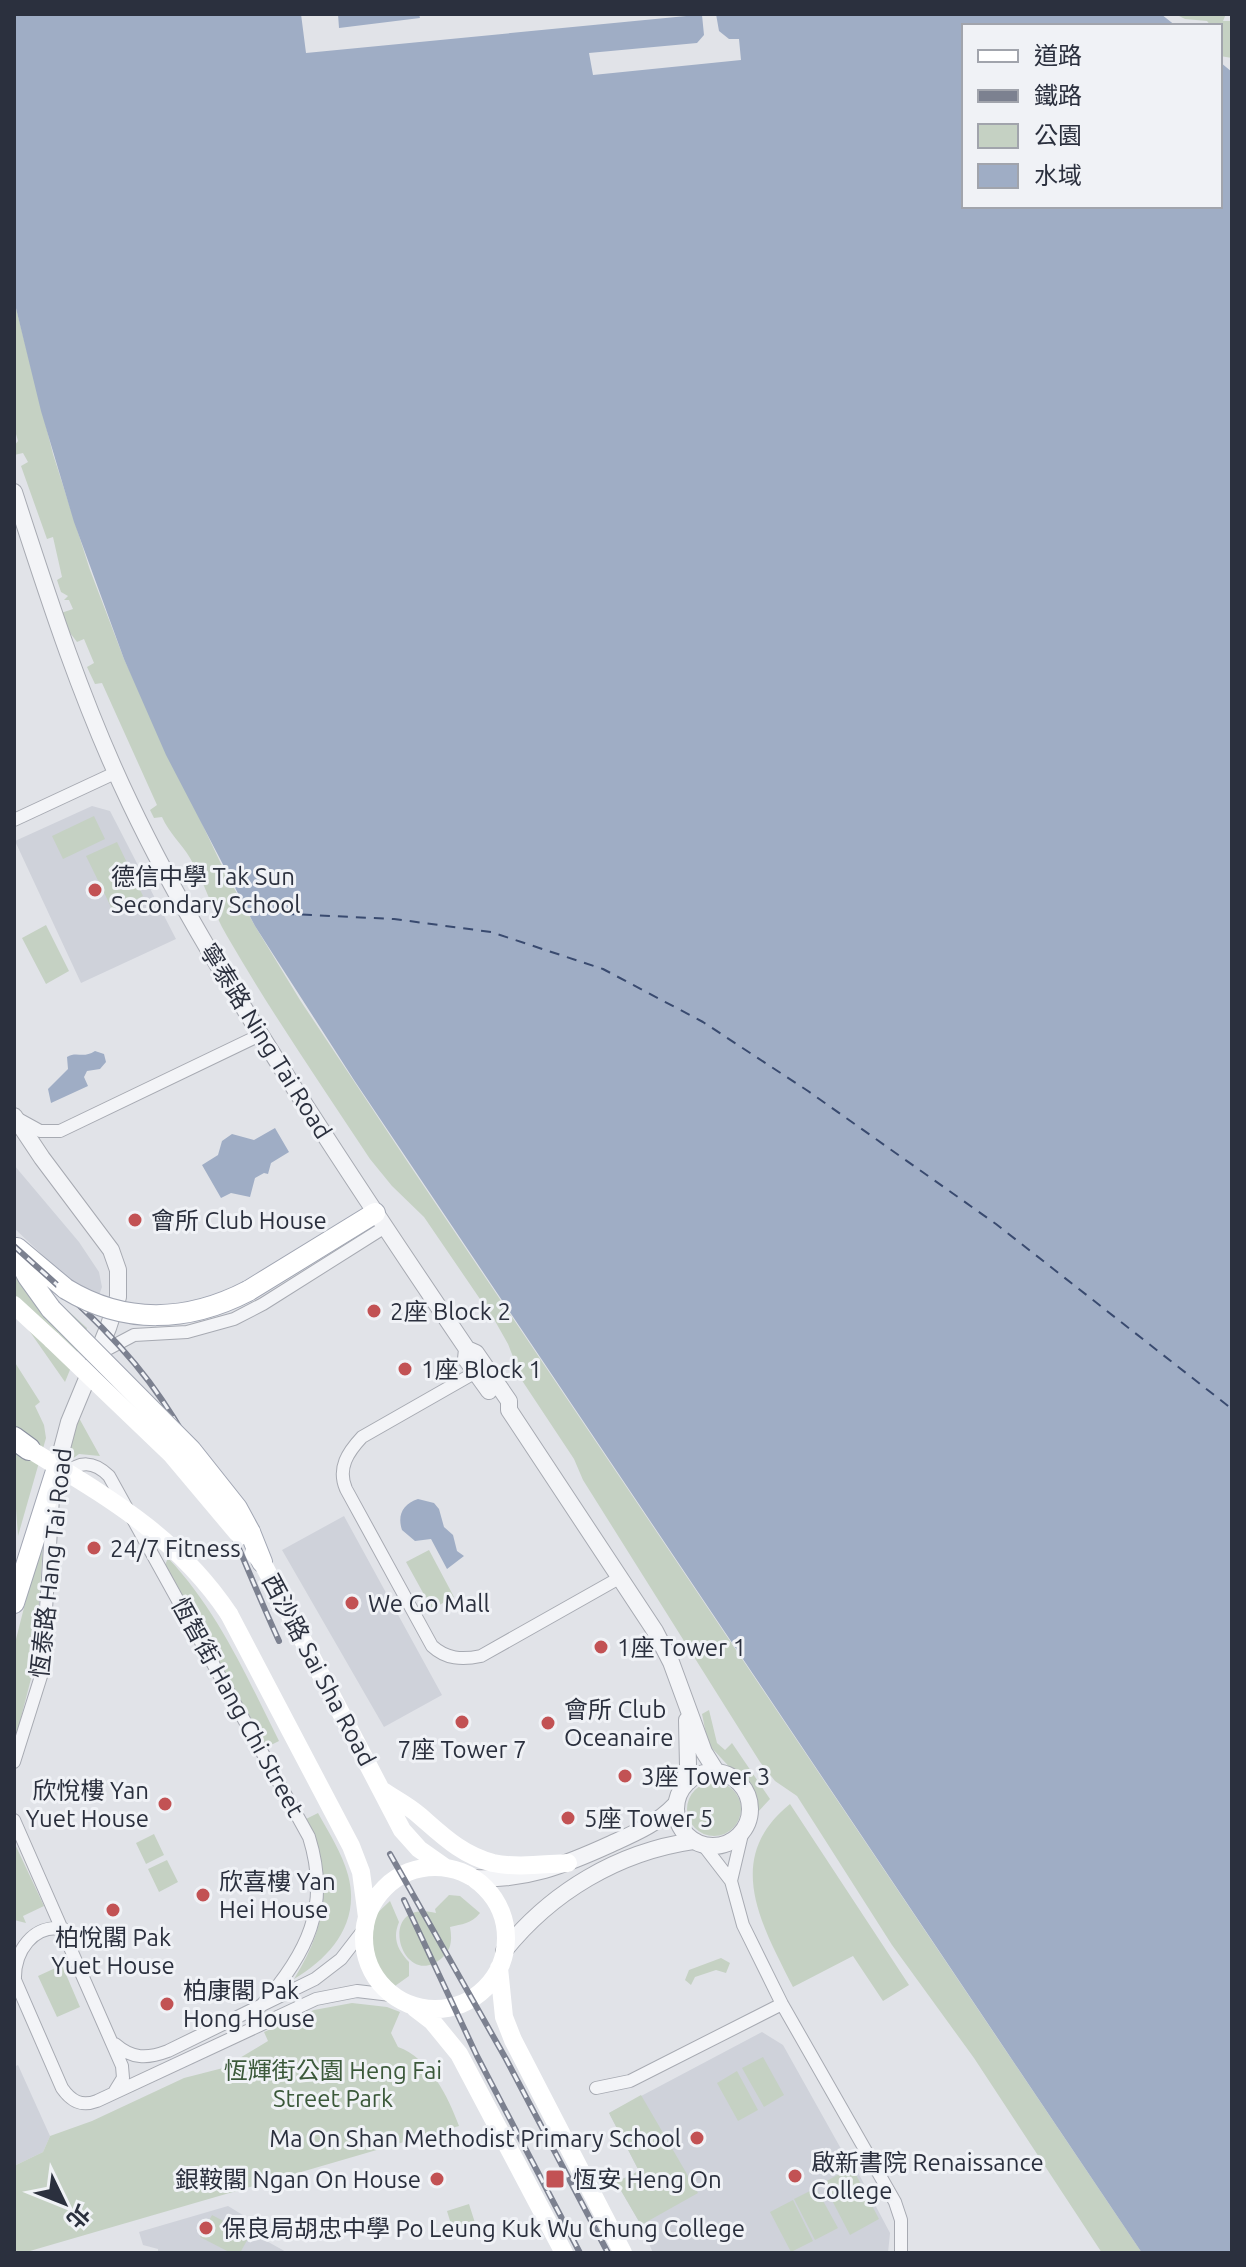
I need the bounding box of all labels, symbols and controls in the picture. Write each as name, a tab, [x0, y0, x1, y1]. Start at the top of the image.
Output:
legend	[962, 24, 1222, 208]
text: 道路	[1034, 42, 1082, 69]
text: 鐵路	[1034, 82, 1082, 109]
text: 公園	[1034, 122, 1082, 149]
text: 水域	[1034, 162, 1082, 189]
place label: 德信中學 Tak Sun Secondary School	[111, 863, 301, 918]
marker: 德信中學 Tak Sun Secondary School	[86, 881, 104, 899]
street label: 寧泰路 Ning Tai Road	[195, 939, 337, 1143]
place label: 會所 Club House	[151, 1207, 327, 1234]
marker: 會所 Club House	[126, 1211, 144, 1229]
place label: 2座 Block 2	[390, 1298, 511, 1325]
marker: 2座 Block 2	[365, 1302, 383, 1320]
place label: 1座 Block 1	[421, 1356, 542, 1383]
marker: 1座 Block 1	[396, 1360, 414, 1378]
street label: 恆泰路 Hang Tai Road	[26, 1447, 76, 1679]
place label: 24/7 Fitness	[110, 1535, 241, 1562]
marker: 24/7 Fitness	[85, 1539, 103, 1557]
street label: 西沙路 Sai Sha Road	[257, 1570, 381, 1770]
place label: We Go Mall	[368, 1590, 490, 1617]
street label: 恆智街 Hang Chi Street	[166, 1593, 310, 1822]
marker: We Go Mall	[343, 1594, 361, 1612]
place label: 1座 Tower 1	[617, 1634, 746, 1661]
marker: 1座 Tower 1	[592, 1638, 610, 1656]
place label: 會所 Club Oceanaire	[564, 1696, 674, 1751]
marker: 7座 Tower 7	[453, 1713, 471, 1731]
marker: 會所 Club Oceanaire	[539, 1714, 557, 1732]
place label: 7座 Tower 7	[397, 1736, 527, 1763]
place label: 3座 Tower 3	[641, 1763, 770, 1790]
marker: 3座 Tower 3	[616, 1767, 634, 1785]
place label: 欣悅樓 Yan Yuet House	[26, 1777, 149, 1832]
marker: 欣悅樓 Yan Yuet House	[156, 1795, 174, 1813]
place label: 5座 Tower 5	[584, 1805, 713, 1832]
marker: 5座 Tower 5	[559, 1809, 577, 1827]
place label: 欣喜樓 Yan Hei House	[219, 1868, 336, 1923]
marker: 欣喜樓 Yan Hei House	[194, 1886, 212, 1904]
marker: 柏悅閣 Pak Yuet House	[104, 1901, 122, 1919]
place label: 柏悅閣 Pak Yuet House	[51, 1924, 175, 1979]
place label: 柏康閣 Pak Hong House	[183, 1977, 315, 2032]
marker: 柏康閣 Pak Hong House	[158, 1995, 176, 2013]
park label: 恆輝街公園 Heng Fai Street Park	[224, 2057, 442, 2112]
place label: Ma On Shan Methodist Primary School	[269, 2125, 681, 2152]
marker: Ma On Shan Methodist Primary School	[688, 2129, 706, 2147]
place label: 啟新書院 Renaissance College	[811, 2149, 1044, 2204]
north arrow	[24, 2163, 104, 2243]
place label: 銀鞍閣 Ngan On House	[175, 2166, 421, 2193]
place label: 恆安 Heng On	[573, 2166, 722, 2193]
marker: 啟新書院 Renaissance College	[786, 2167, 804, 2185]
marker: 恆安 Heng On	[544, 2168, 566, 2190]
marker: 銀鞍閣 Ngan On House	[428, 2170, 446, 2188]
text: 北	[62, 2200, 96, 2234]
place label: 保良局胡忠中學 Po Leung Kuk Wu Chung College	[222, 2215, 745, 2242]
marker: 保良局胡忠中學 Po Leung Kuk Wu Chung College	[197, 2219, 215, 2237]

